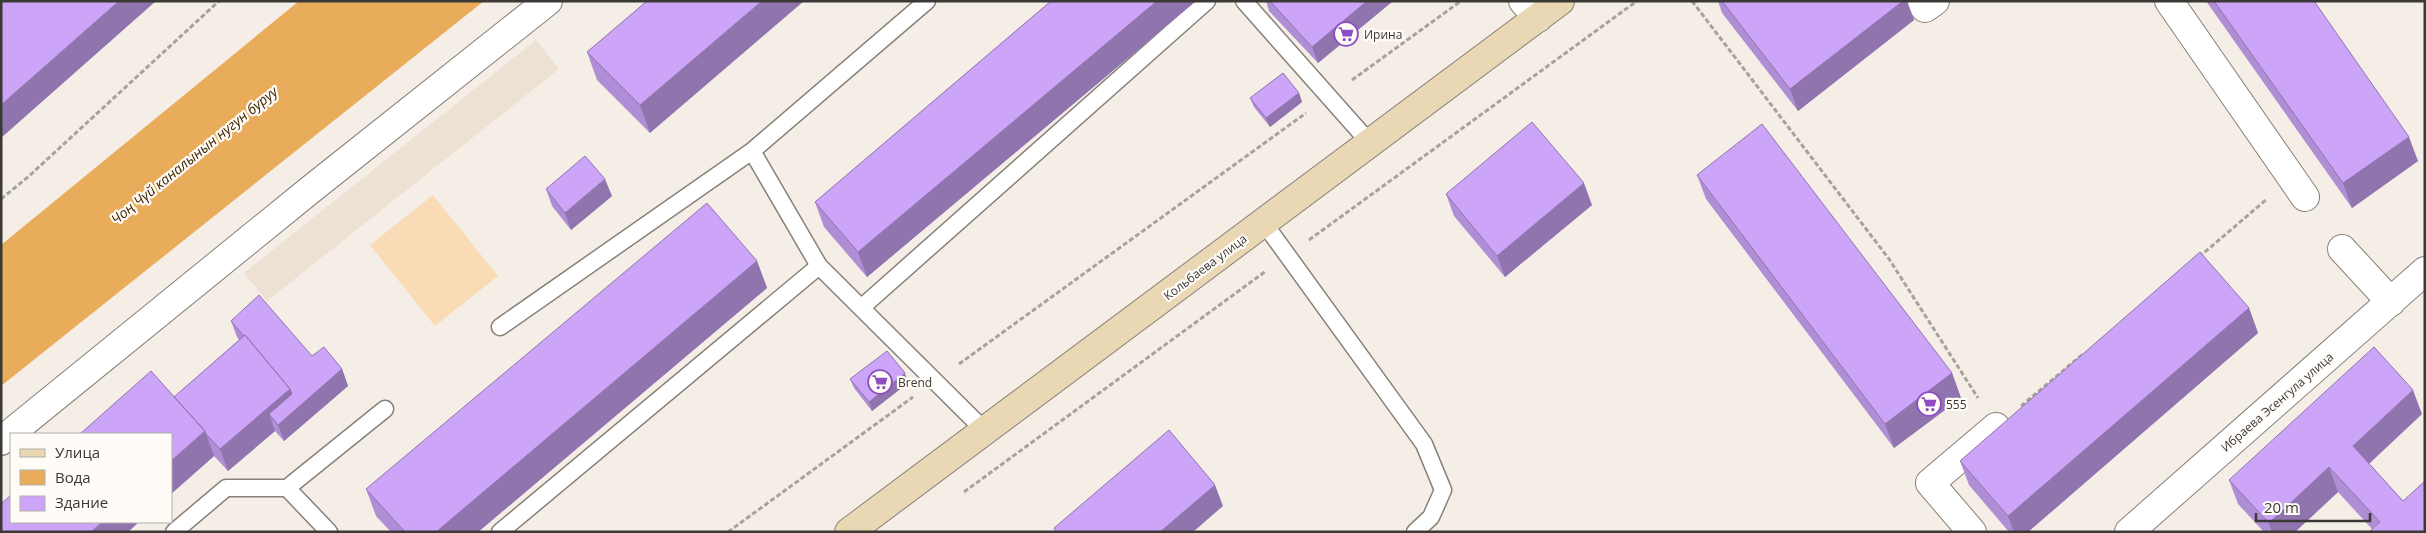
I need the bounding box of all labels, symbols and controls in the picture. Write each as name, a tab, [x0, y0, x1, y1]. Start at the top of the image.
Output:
supermarket icon: Ирина	[1333, 21, 1359, 47]
place label: Ирина	[1364, 26, 1402, 43]
water label: Чоң Чүй каналынын нугун буруу	[107, 81, 283, 228]
street label: Кольбаева улица	[1160, 230, 1250, 304]
street label: Ибраева Эсенгула улица	[2217, 348, 2337, 456]
supermarket icon: Brend	[867, 369, 893, 395]
place label: Brend	[898, 374, 932, 391]
supermarket icon: 555	[1916, 391, 1942, 417]
place label: 555	[1946, 396, 1967, 413]
legend	[10, 433, 172, 523]
text: Улица	[55, 442, 100, 462]
text: Вода	[55, 467, 91, 487]
scale bar	[2256, 490, 2370, 522]
text: Здание	[55, 492, 108, 512]
text: 20 m	[2264, 497, 2299, 517]

